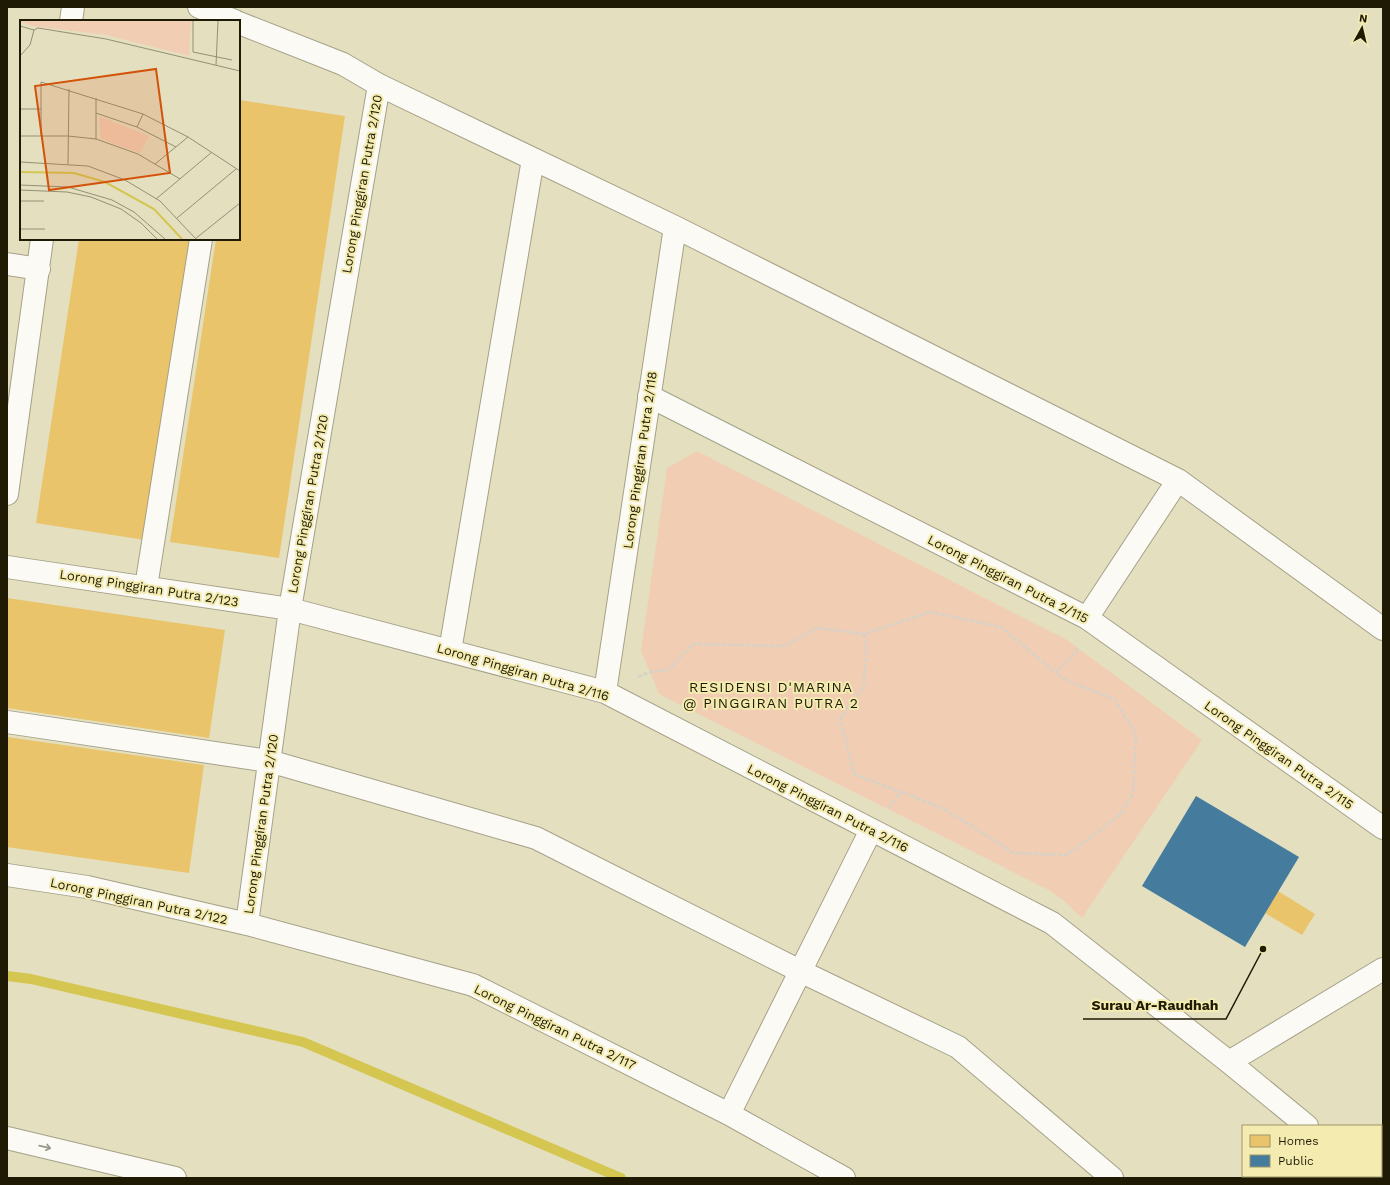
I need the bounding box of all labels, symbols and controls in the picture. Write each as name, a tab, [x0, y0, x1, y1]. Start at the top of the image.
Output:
north arrow	[1342, 8, 1382, 48]
text: N	[1358, 12, 1368, 26]
inset map	[20, 20, 240, 240]
street label: Lorong Pinggiran Putra 2/120	[339, 93, 385, 275]
street label: Lorong Pinggiran Putra 2/118	[620, 370, 660, 550]
street label: Lorong Pinggiran Putra 2/120	[285, 413, 331, 595]
street label: Lorong Pinggiran Putra 2/115	[925, 532, 1091, 626]
street label: Lorong Pinggiran Putra 2/123	[59, 566, 239, 610]
street label: Lorong Pinggiran Putra 2/116	[435, 640, 611, 704]
district label: RESIDENSI D'MARINA @ PINGGIRAN PUTRA 2	[683, 679, 859, 711]
street label: Lorong Pinggiran Putra 2/115	[1202, 698, 1356, 812]
street label: Lorong Pinggiran Putra 2/120	[241, 733, 281, 915]
street label: Lorong Pinggiran Putra 2/116	[745, 761, 911, 855]
street label: Lorong Pinggiran Putra 2/122	[49, 875, 229, 927]
street label: Lorong Pinggiran Putra 2/117	[472, 981, 638, 1073]
callout: Surau Ar-Raudhah	[1083, 993, 1226, 1019]
text: Surau Ar-Raudhah	[1091, 997, 1219, 1013]
legend	[1242, 1125, 1382, 1177]
text: Homes	[1278, 1134, 1319, 1148]
one-way arrow	[38, 1144, 51, 1151]
text: Public	[1278, 1154, 1314, 1168]

